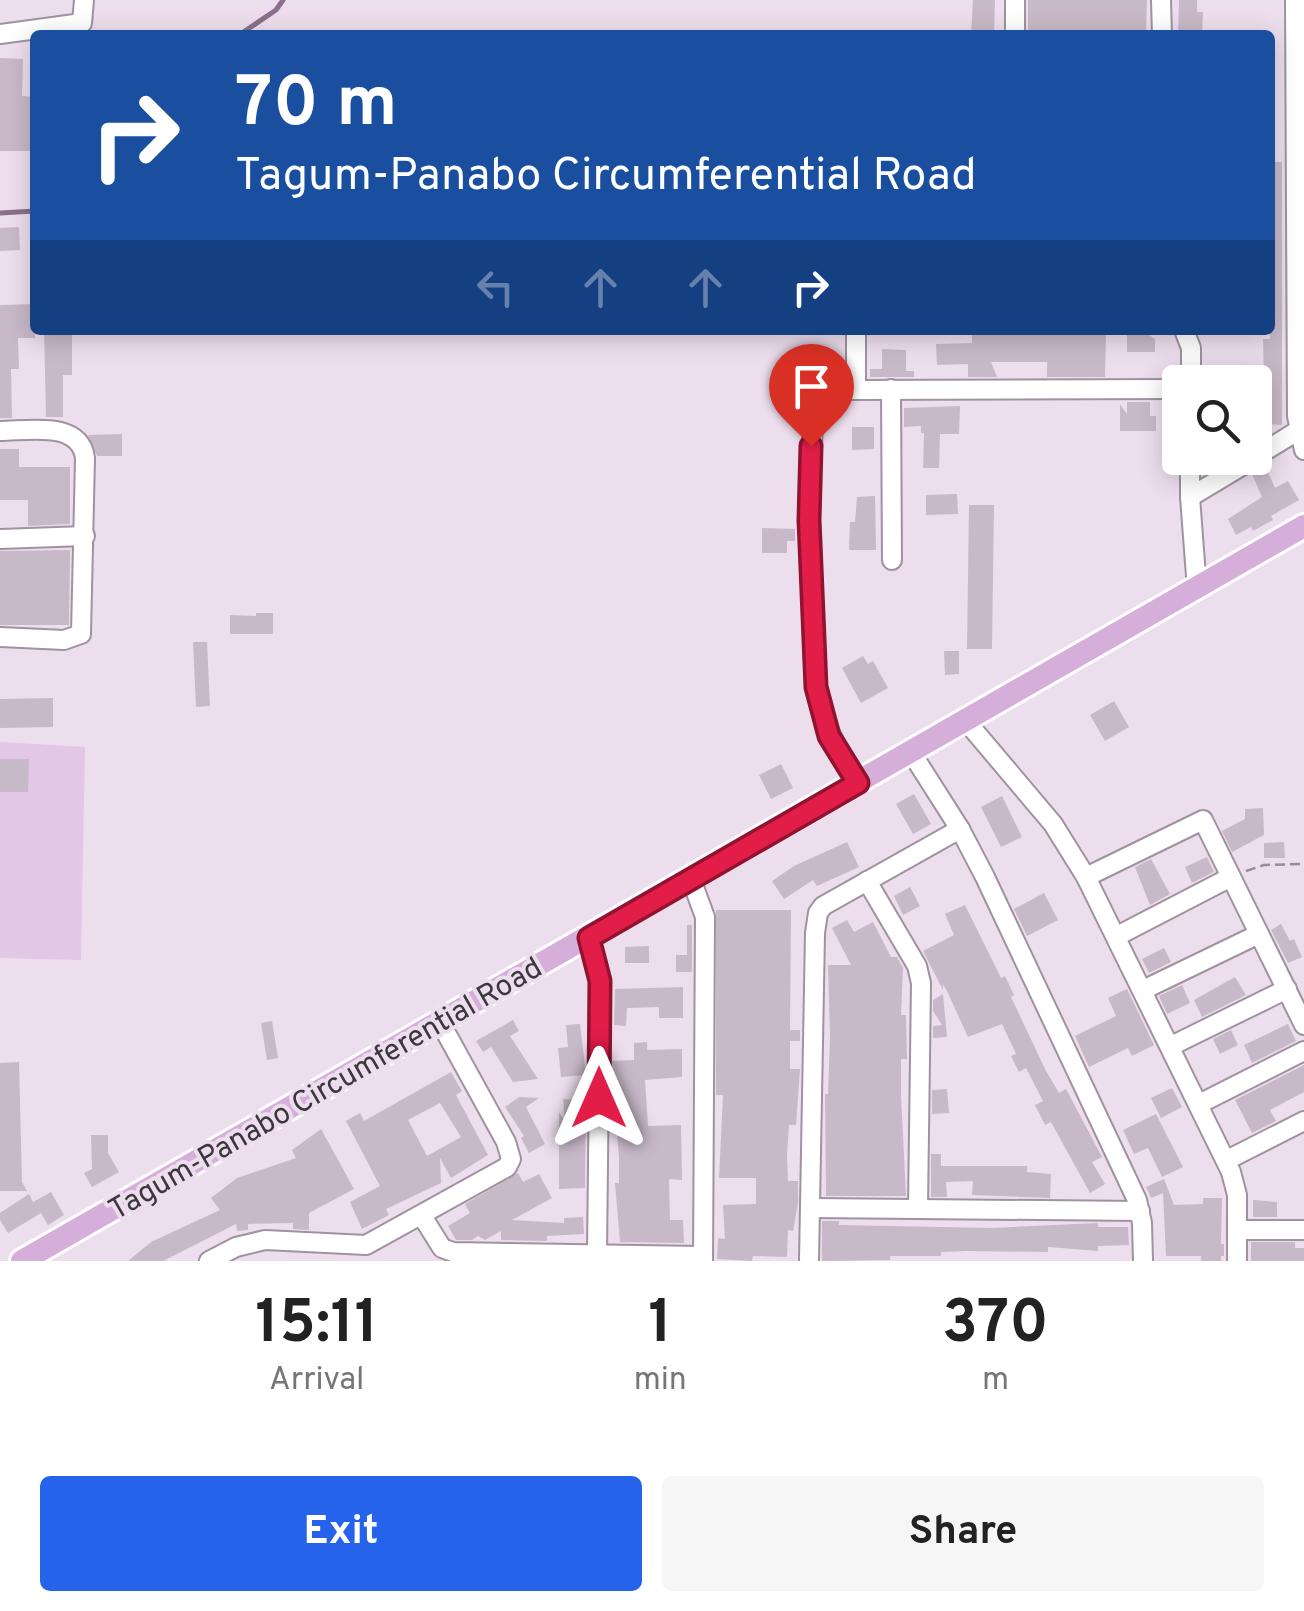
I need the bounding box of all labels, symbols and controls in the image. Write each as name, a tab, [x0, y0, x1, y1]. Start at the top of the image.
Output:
text: 70 m	[235, 62, 398, 151]
icon: right	[70, 70, 200, 200]
text: Tagum-Panabo Circumferential Road	[235, 149, 977, 206]
icon: left	[468, 260, 523, 315]
icon: ahead	[573, 260, 628, 315]
icon: ahead	[678, 260, 733, 315]
icon: right	[783, 260, 838, 315]
pin	[769, 344, 854, 447]
icon: arrive	[784, 359, 839, 414]
map controls	[1162, 365, 1272, 475]
button: search	[1162, 365, 1272, 475]
street label: Tagum-Panabo Circumferential Road	[103, 951, 550, 1230]
position arrow	[547, 1046, 651, 1150]
text: 15:11	[255, 1288, 378, 1364]
text: 1	[648, 1288, 672, 1364]
text: 370	[942, 1288, 1049, 1364]
text: Arrival	[269, 1361, 365, 1401]
text: min	[634, 1361, 687, 1401]
text: m	[982, 1361, 1009, 1401]
button: Exit	[40, 1476, 642, 1591]
button: Share	[662, 1476, 1264, 1591]

